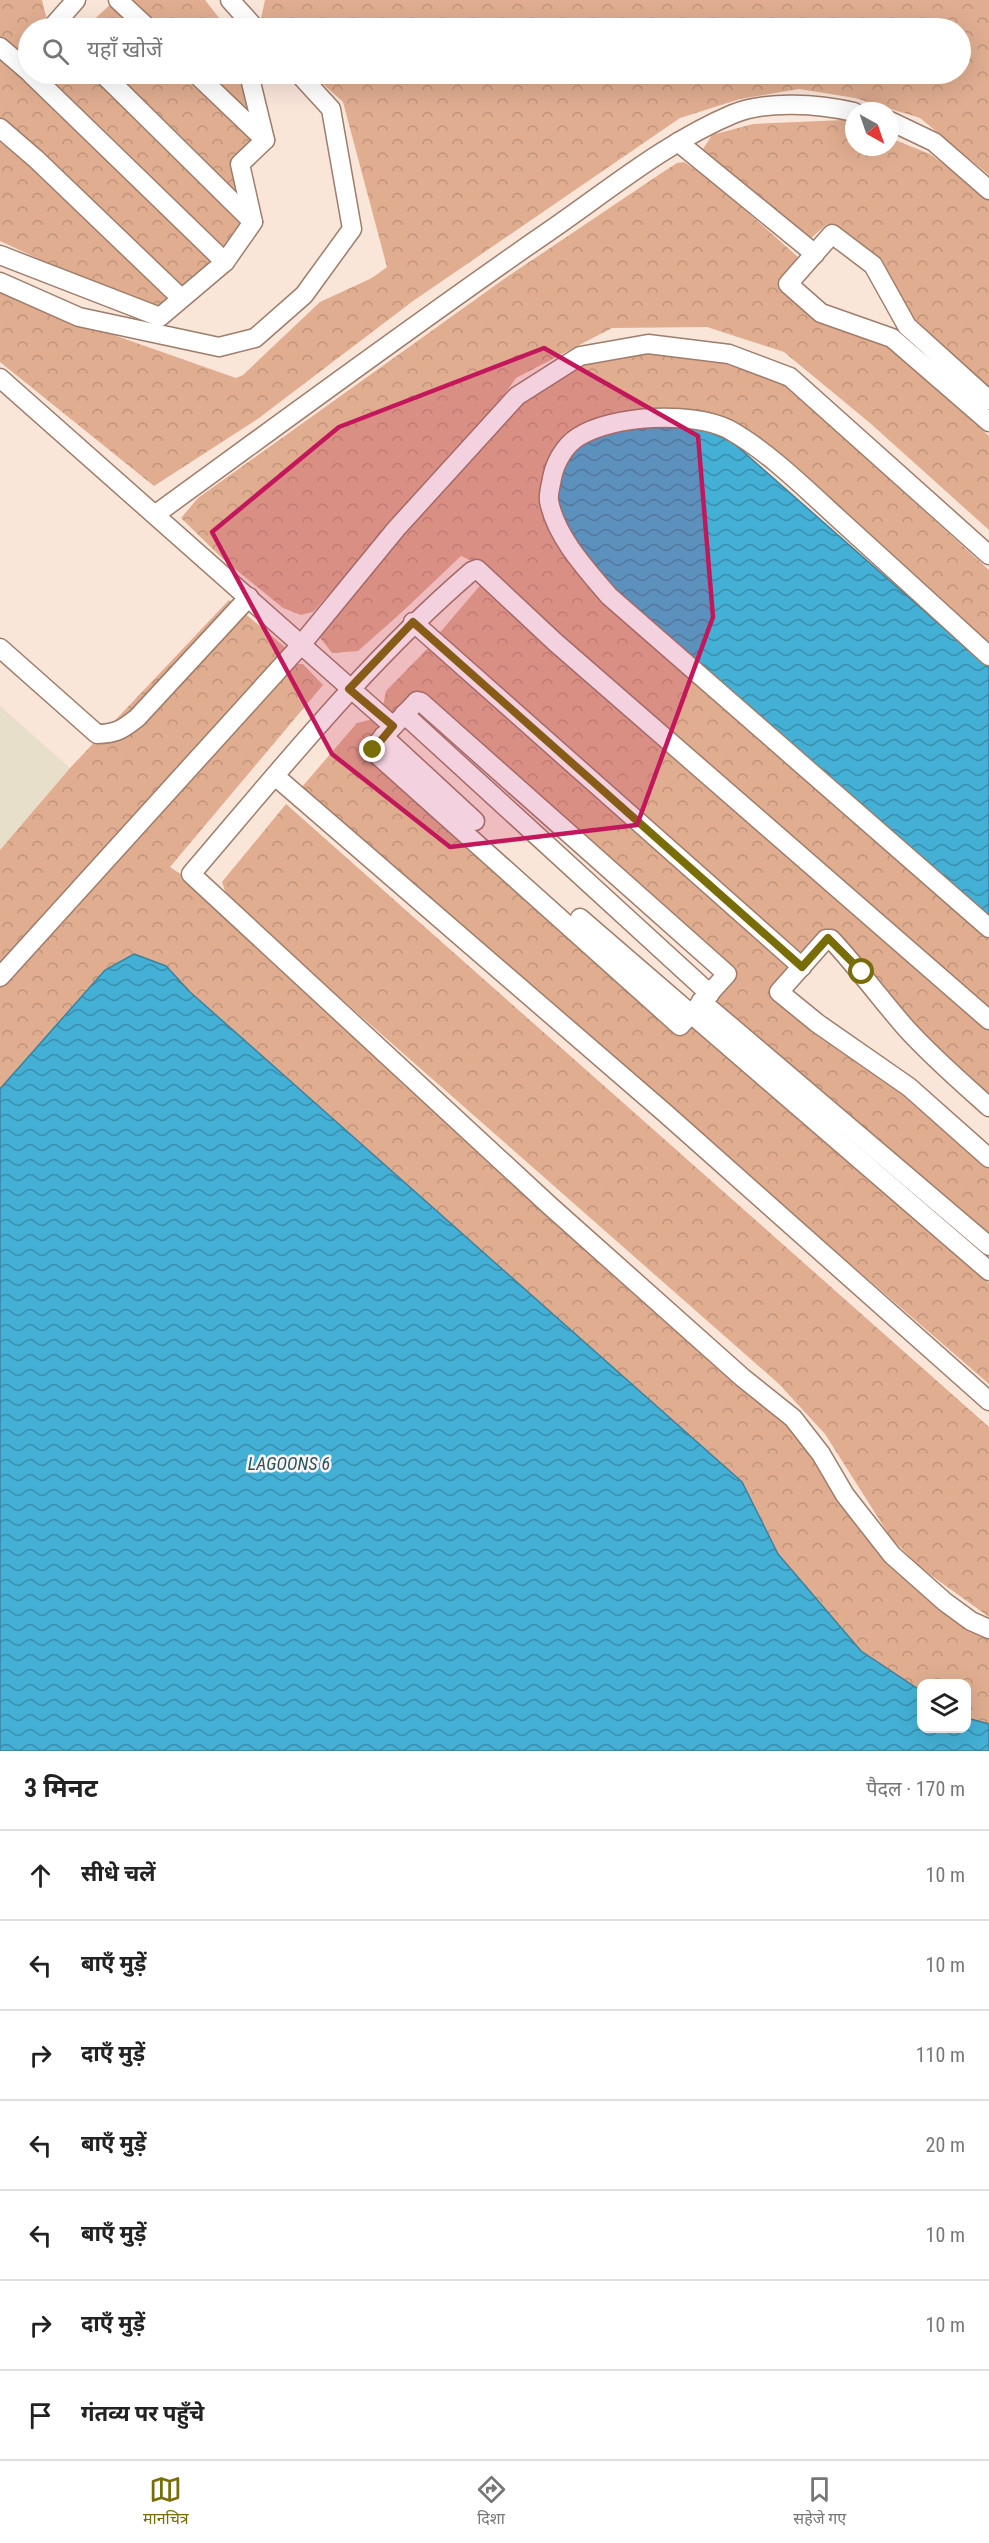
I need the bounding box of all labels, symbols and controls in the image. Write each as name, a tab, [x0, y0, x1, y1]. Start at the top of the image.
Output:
search box	[18, 18, 971, 84]
icon: search	[39, 35, 72, 68]
text: यहाँ खोजें	[87, 37, 162, 62]
north arrow	[845, 102, 899, 156]
route end	[359, 736, 385, 762]
route start	[848, 958, 874, 984]
water label: LAGOONS 6	[248, 1453, 330, 1474]
map controls	[917, 1679, 971, 1733]
button: layers	[917, 1679, 971, 1733]
text: 3 मिनट	[24, 1773, 98, 1803]
text: पैदल · 170 m	[866, 1777, 965, 1801]
icon: ahead	[24, 1859, 57, 1892]
text: सीधे चलें	[81, 1861, 155, 1886]
text: 10 m	[926, 1863, 965, 1887]
icon: left	[24, 1949, 57, 1982]
text: बाएँ मुड़ें	[81, 1951, 146, 1976]
text: 10 m	[926, 1953, 965, 1977]
icon: right	[24, 2039, 57, 2072]
text: दाएँ मुड़ें	[81, 2041, 145, 2066]
text: 110 m	[916, 2043, 965, 2067]
icon: left	[24, 2129, 57, 2162]
text: बाएँ मुड़ें	[81, 2131, 146, 2156]
text: 20 m	[926, 2133, 965, 2157]
icon: left	[24, 2219, 57, 2252]
text: बाएँ मुड़ें	[81, 2221, 146, 2246]
text: 10 m	[926, 2223, 965, 2247]
icon: right	[24, 2309, 57, 2342]
text: दाएँ मुड़ें	[81, 2311, 145, 2336]
text: 10 m	[926, 2313, 965, 2337]
icon: arrive	[24, 2399, 57, 2432]
text: गंतव्य पर पहुँचे	[81, 2401, 204, 2426]
tab: मानचित्र	[143, 2473, 189, 2531]
tab: दिशा	[475, 2473, 508, 2531]
tab: सहेजे गए	[793, 2473, 846, 2531]

